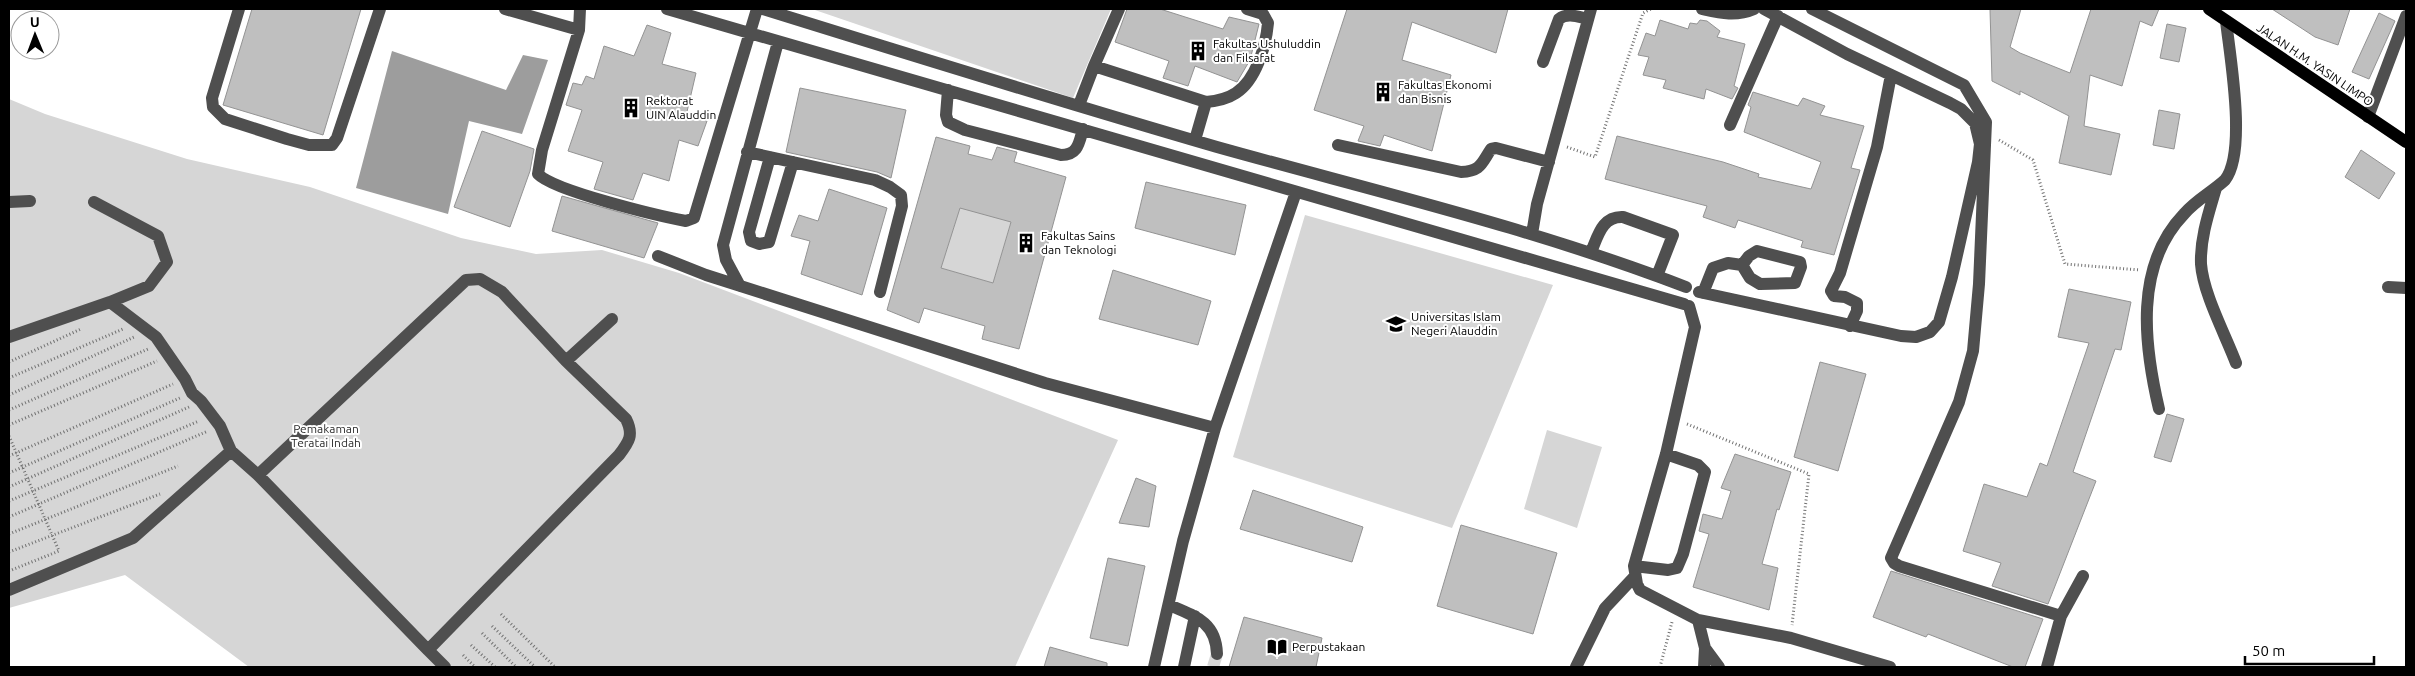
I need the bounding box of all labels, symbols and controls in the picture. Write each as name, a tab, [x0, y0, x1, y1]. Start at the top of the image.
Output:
north arrow	[10, 10, 60, 60]
text: U	[30, 14, 40, 30]
street label: JALAN H.M. YASIN LIMPO	[2255, 21, 2376, 108]
place label: Fakultas Ushuluddin dan Filsafat	[1213, 37, 1321, 64]
building icon: Fakultas Ushuluddin dan Filsafat	[1187, 40, 1209, 62]
place label: Fakultas Ekonomi dan Bisnis	[1398, 78, 1492, 105]
building icon: Fakultas Ekonomi dan Bisnis	[1372, 81, 1394, 103]
place label: Rektorat UIN Alauddin	[646, 94, 716, 121]
building icon: Rektorat UIN Alauddin	[620, 97, 642, 119]
place label: Fakultas Sains dan Teknologi	[1041, 229, 1117, 256]
building icon: Fakultas Sains dan Teknologi	[1015, 232, 1037, 254]
place label: Universitas Islam Negeri Alauddin	[1411, 310, 1501, 337]
school or university icon: Universitas Islam Negeri Alauddin	[1385, 313, 1407, 335]
park label: Pemakaman Teratai Indah	[291, 422, 361, 449]
scale bar	[2245, 634, 2374, 666]
library icon: Perpustakaan	[1266, 636, 1288, 658]
place label: Perpustakaan	[1292, 640, 1365, 653]
text: 50 m	[2252, 642, 2285, 659]

